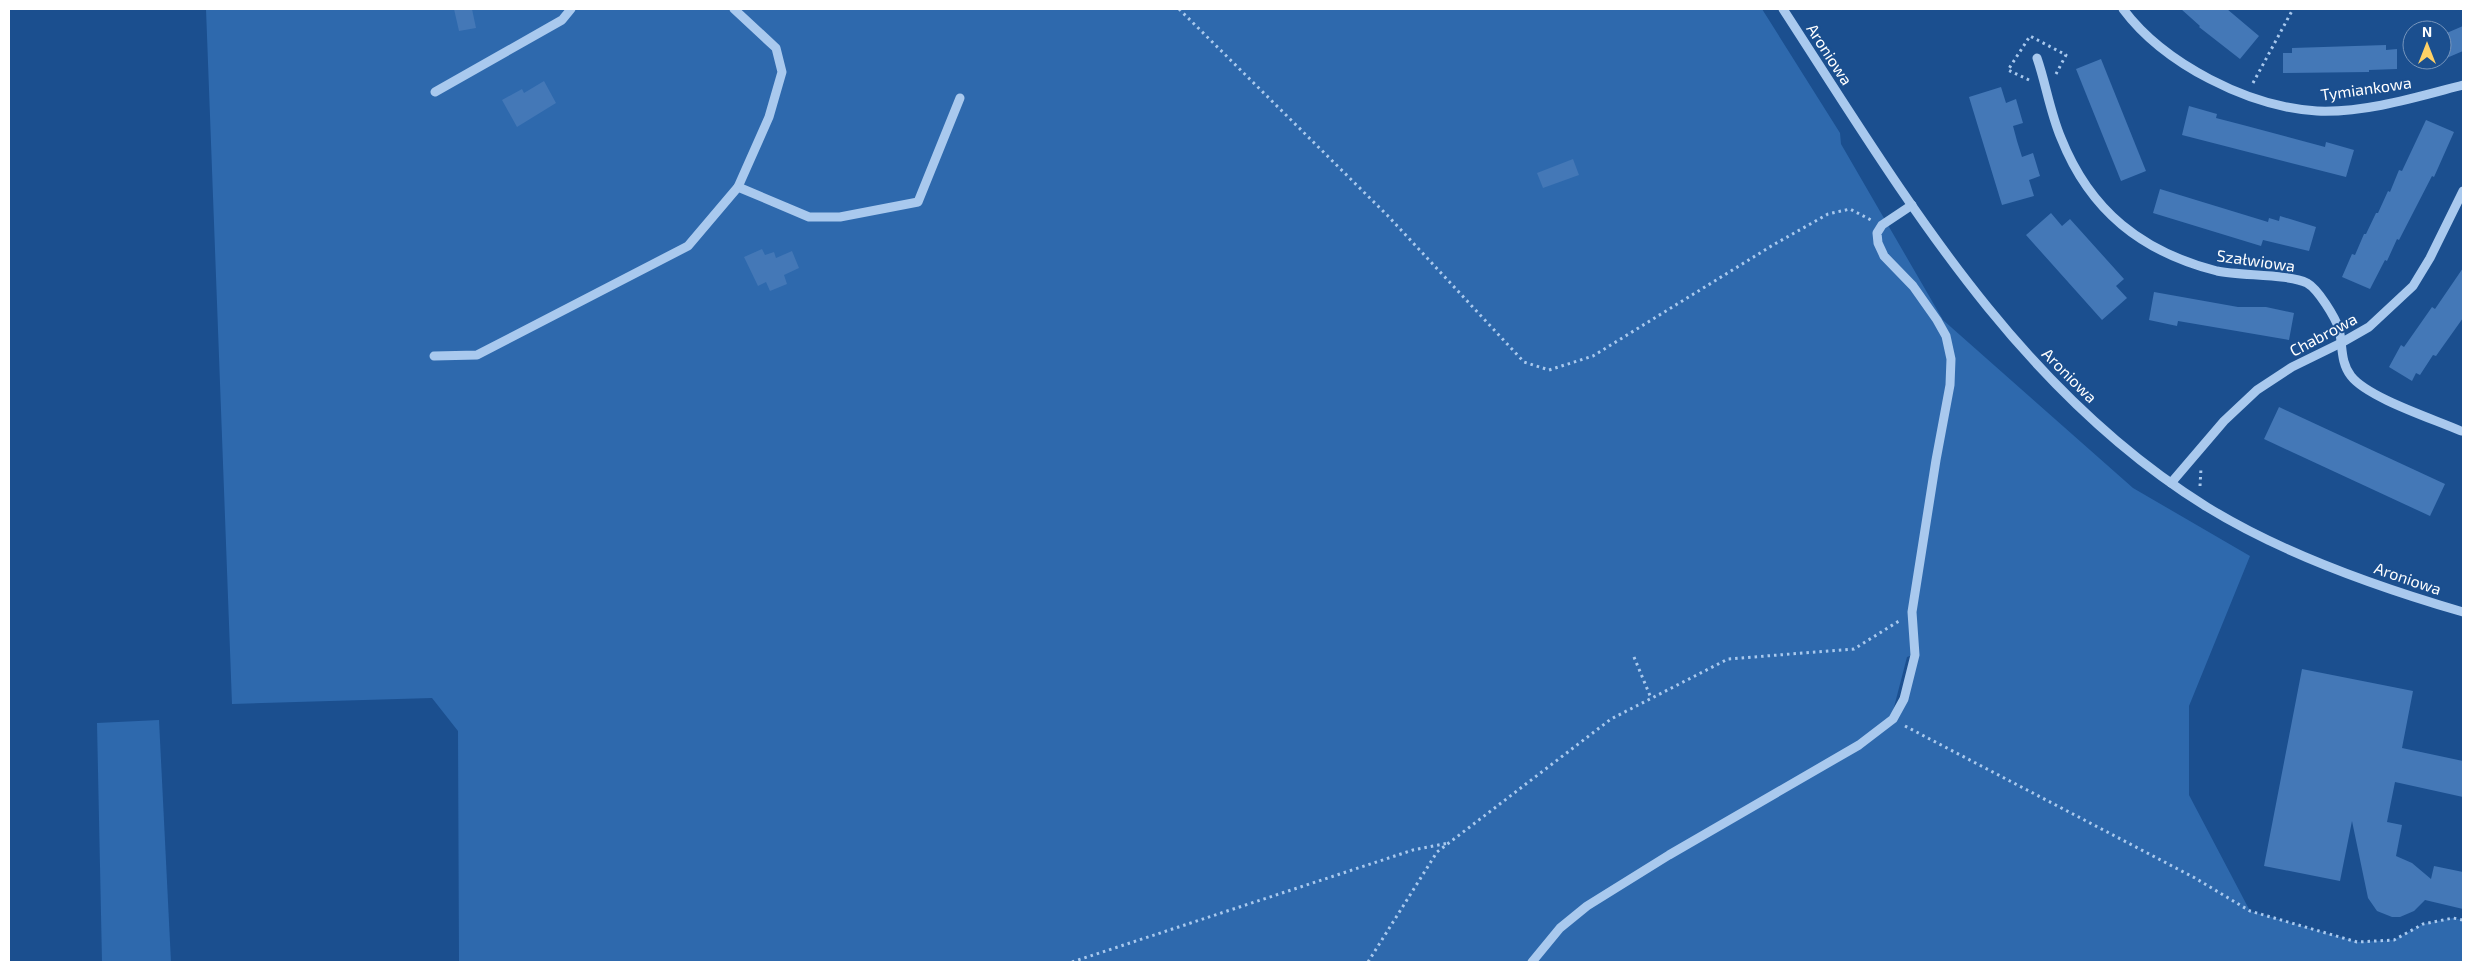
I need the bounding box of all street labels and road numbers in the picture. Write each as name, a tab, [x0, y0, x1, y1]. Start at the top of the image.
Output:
street label: Aroniowa	[1803, 20, 1857, 88]
street label: Tymiankowa	[2319, 72, 2413, 104]
street label: Szałwiowa	[2216, 245, 2296, 275]
street label: Chabrowa	[2286, 308, 2360, 360]
street label: Aroniowa	[2039, 344, 2101, 406]
street label: Aroniowa	[2372, 558, 2444, 598]

